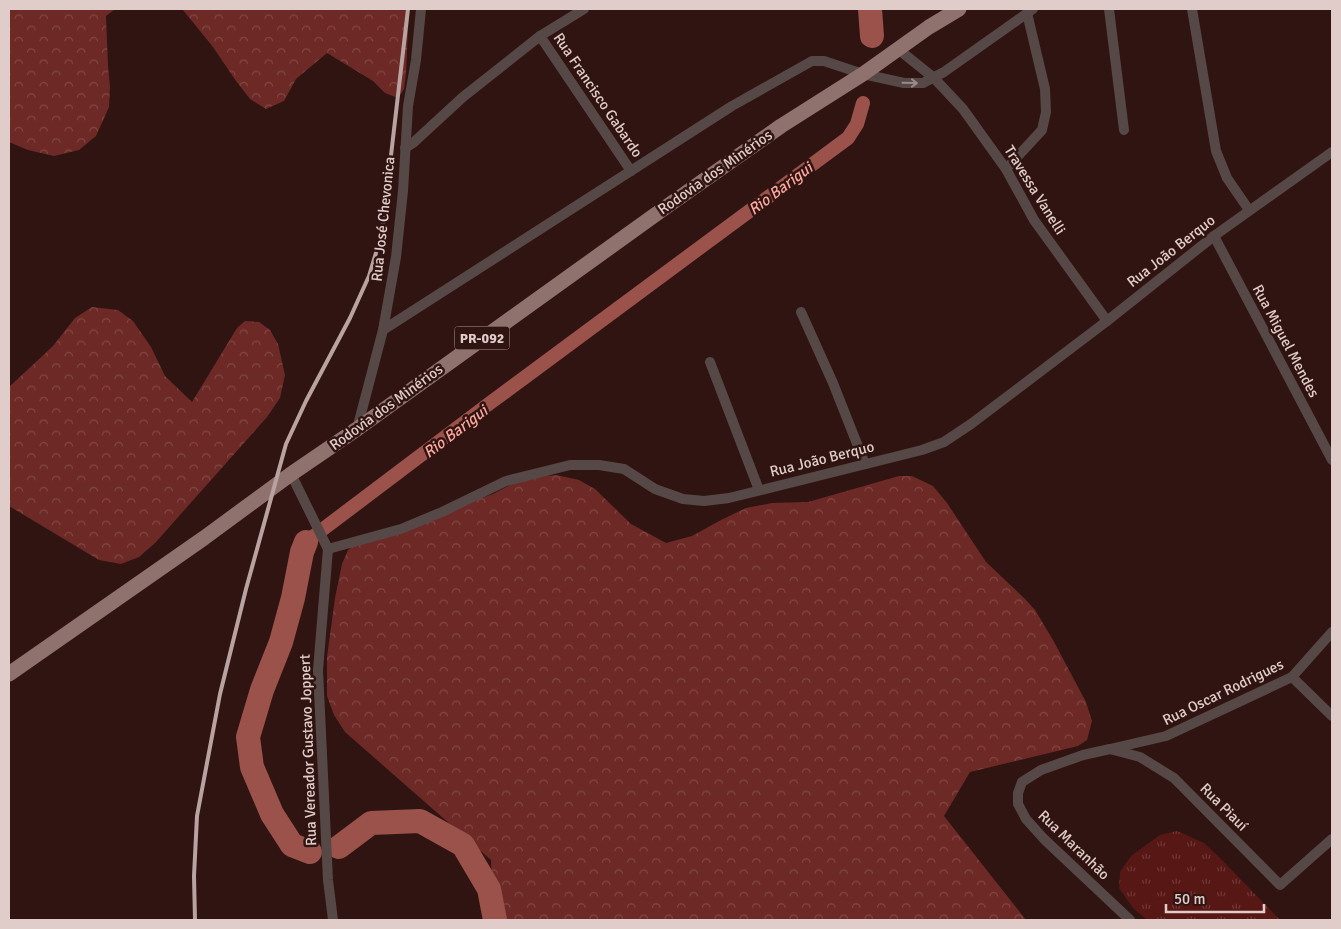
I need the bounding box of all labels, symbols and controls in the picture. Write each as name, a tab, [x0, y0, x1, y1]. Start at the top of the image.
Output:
street label: Rua Francisco Gabardo	[550, 29, 646, 161]
one-way arrow	[902, 78, 918, 88]
street label: Rodovia dos Minérios	[654, 126, 776, 218]
street label: Travessa Vanelli	[1000, 142, 1070, 238]
street label: Rua José Chevonica	[367, 156, 399, 282]
water label: Rio Barigui	[744, 157, 818, 220]
street label: Rua João Berquo	[1123, 211, 1219, 291]
street label: Rua Miguel Mendes	[1249, 282, 1324, 401]
road number: PR-092	[454, 326, 510, 349]
street label: Rodovia dos Minérios	[326, 360, 446, 454]
water label: Rio Barigui	[419, 400, 493, 463]
street label: Rua João Berquo	[768, 437, 876, 481]
street label: Rua Vereador Gustavo Joppert	[296, 654, 320, 846]
street label: Rua Oscar Rodrigues	[1160, 655, 1287, 729]
street label: Rua Piauí	[1196, 779, 1252, 835]
street label: Rua Maranhão	[1035, 806, 1114, 884]
scale bar	[1166, 882, 1264, 914]
text: 50 m	[1174, 890, 1205, 908]

